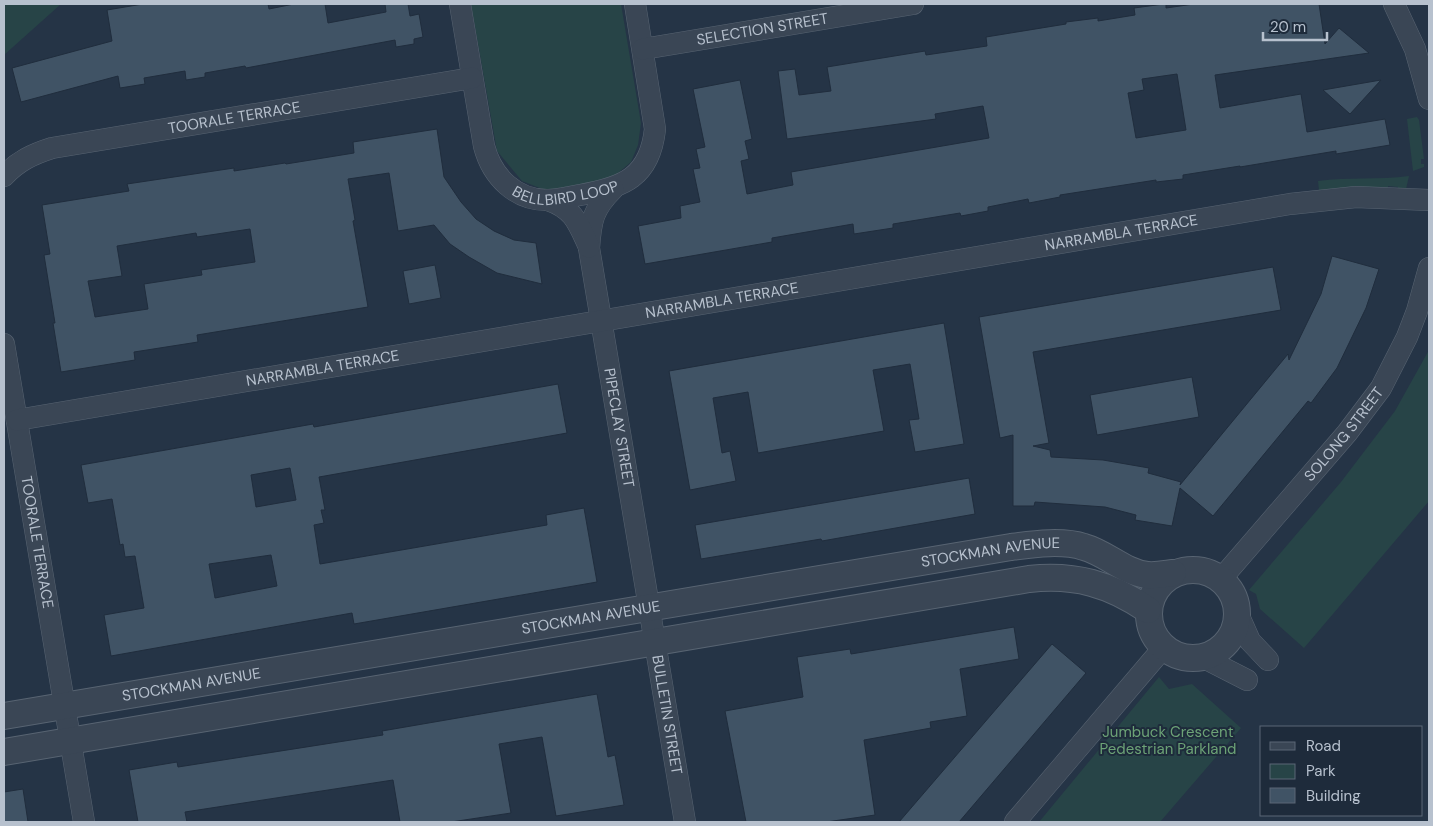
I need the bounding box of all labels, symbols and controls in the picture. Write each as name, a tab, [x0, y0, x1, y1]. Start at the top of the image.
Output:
street label: SELECTION STREET	[695, 8, 830, 50]
scale bar	[1263, 10, 1327, 42]
text: 20 m	[1270, 17, 1306, 37]
street label: TOORALE TERRACE	[167, 97, 302, 138]
street label: BELLBIRD LOOP	[508, 176, 622, 210]
street label: NARRAMBLA TERRACE	[1043, 210, 1199, 255]
street label: NARRAMBLA TERRACE	[644, 278, 800, 323]
street label: NARRAMBLA TERRACE	[245, 345, 401, 391]
street label: PIPECLAY STREET	[599, 367, 639, 489]
street label: SOLONG STREET	[1300, 383, 1388, 486]
street label: TOORALE TERRACE	[16, 475, 58, 610]
street label: STOCKMAN AVENUE	[919, 533, 1060, 572]
street label: STOCKMAN AVENUE	[520, 596, 662, 639]
street label: BULLETIN STREET	[647, 654, 687, 776]
street label: STOCKMAN AVENUE	[121, 663, 262, 706]
park label: Jumbuck Crescent Pedestrian Parkland	[1100, 722, 1236, 759]
legend	[1260, 726, 1423, 816]
text: Road	[1306, 736, 1341, 756]
text: Park	[1306, 761, 1336, 781]
text: Building	[1306, 786, 1361, 806]

